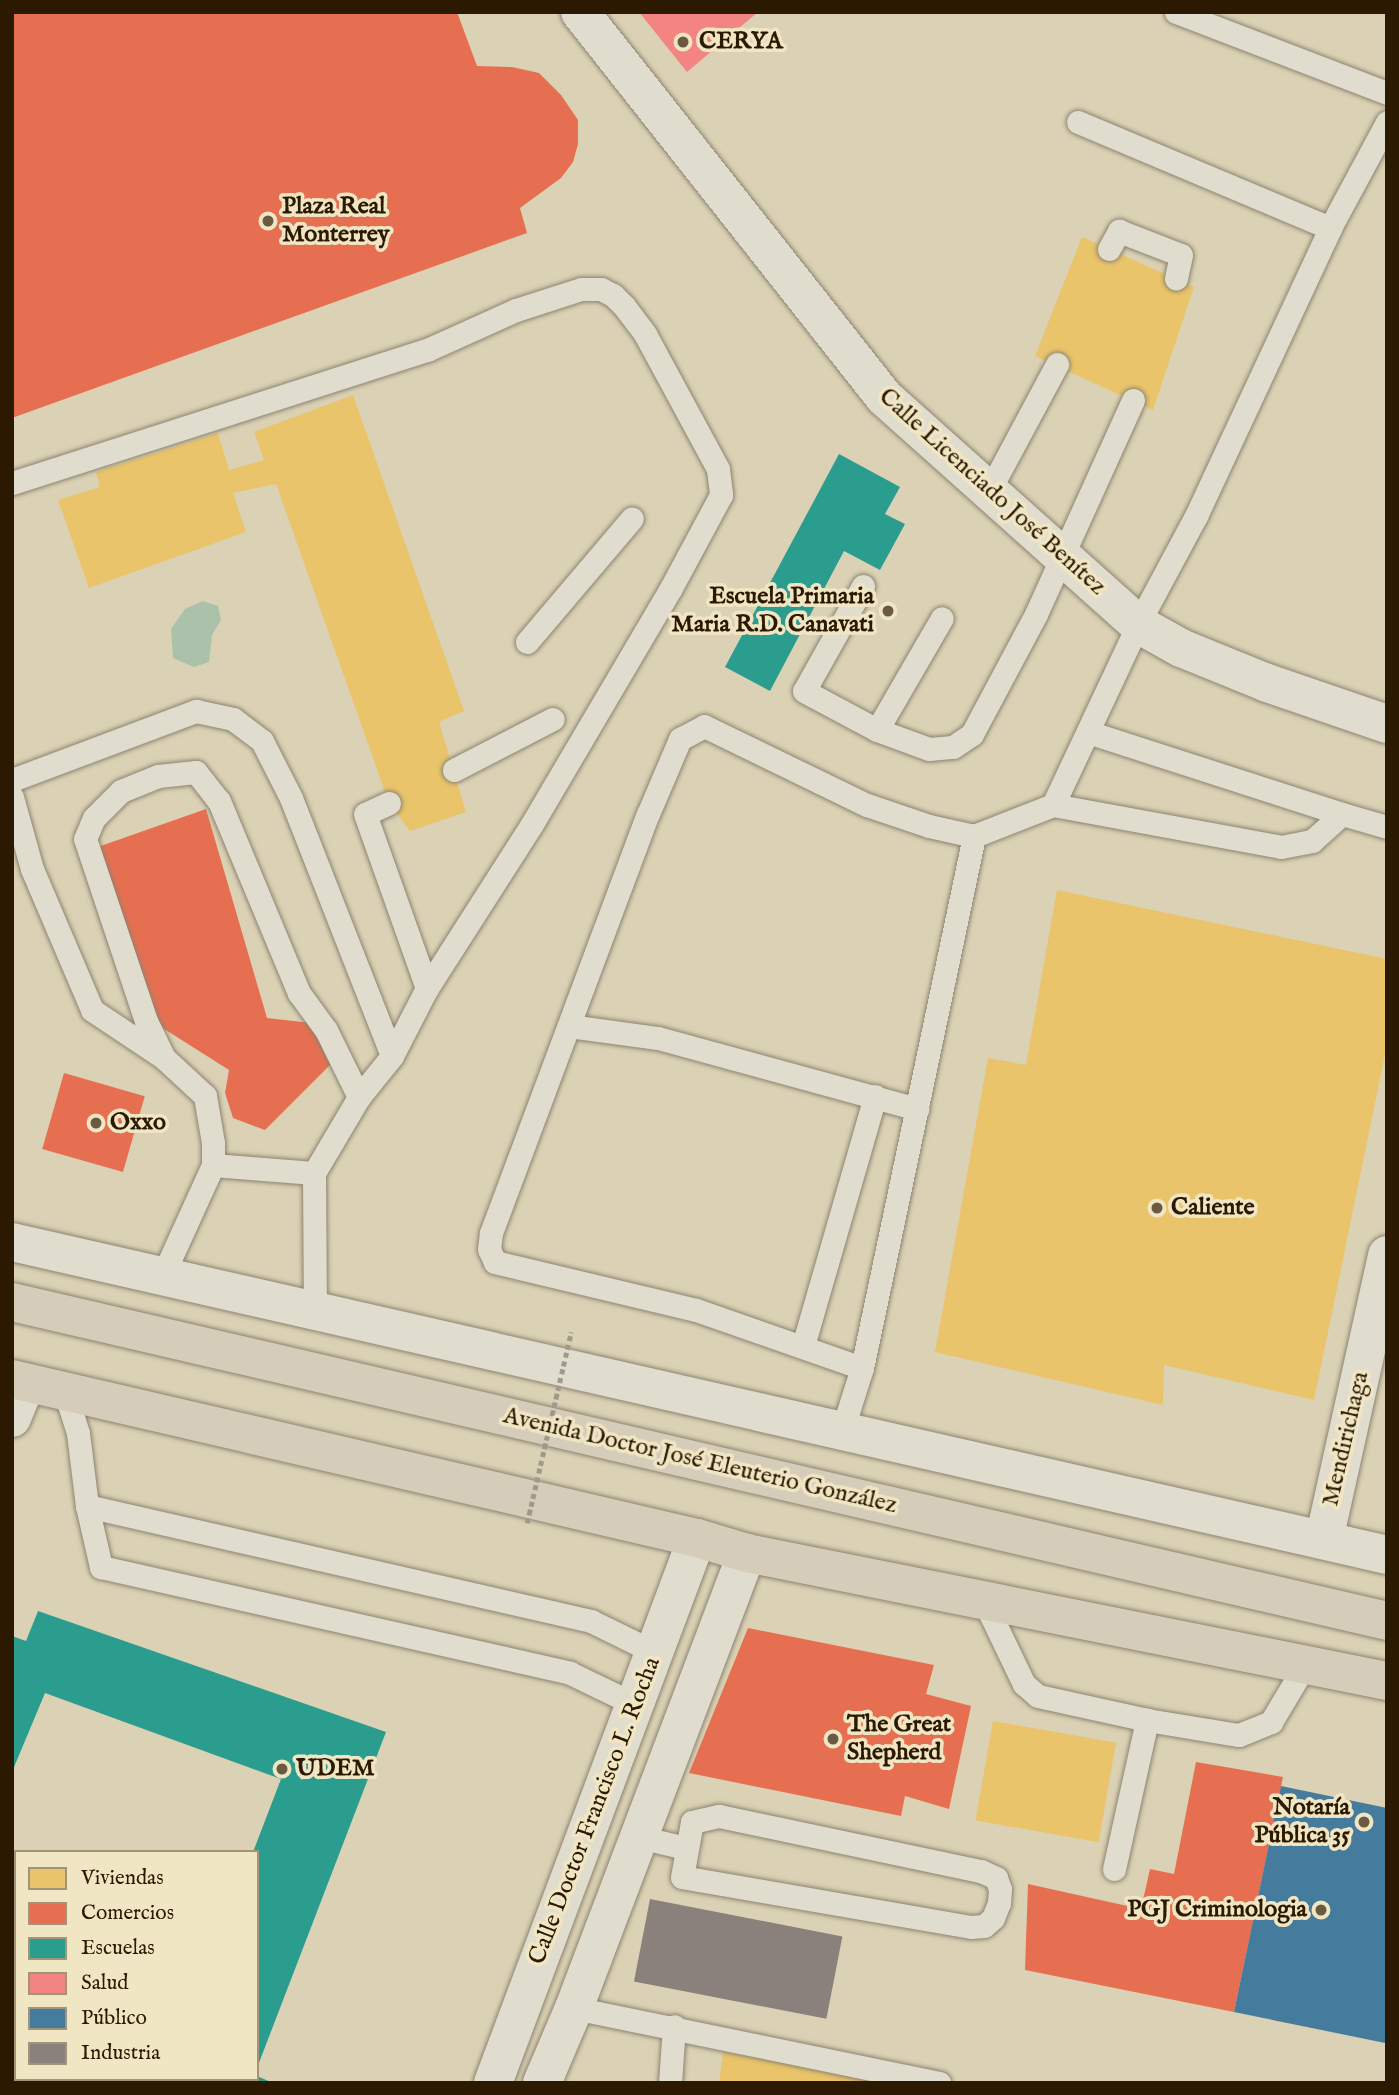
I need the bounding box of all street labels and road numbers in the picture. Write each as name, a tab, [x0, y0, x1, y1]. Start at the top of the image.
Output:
street label: Calle Licenciado José Benítez	[873, 382, 1111, 602]
street label: Mendirichaga	[1317, 1369, 1375, 1509]
street label: Avenida Doctor José Eleuterio González	[500, 1402, 900, 1520]
street label: Calle Doctor Francisco L. Rocha	[523, 1653, 667, 1969]

